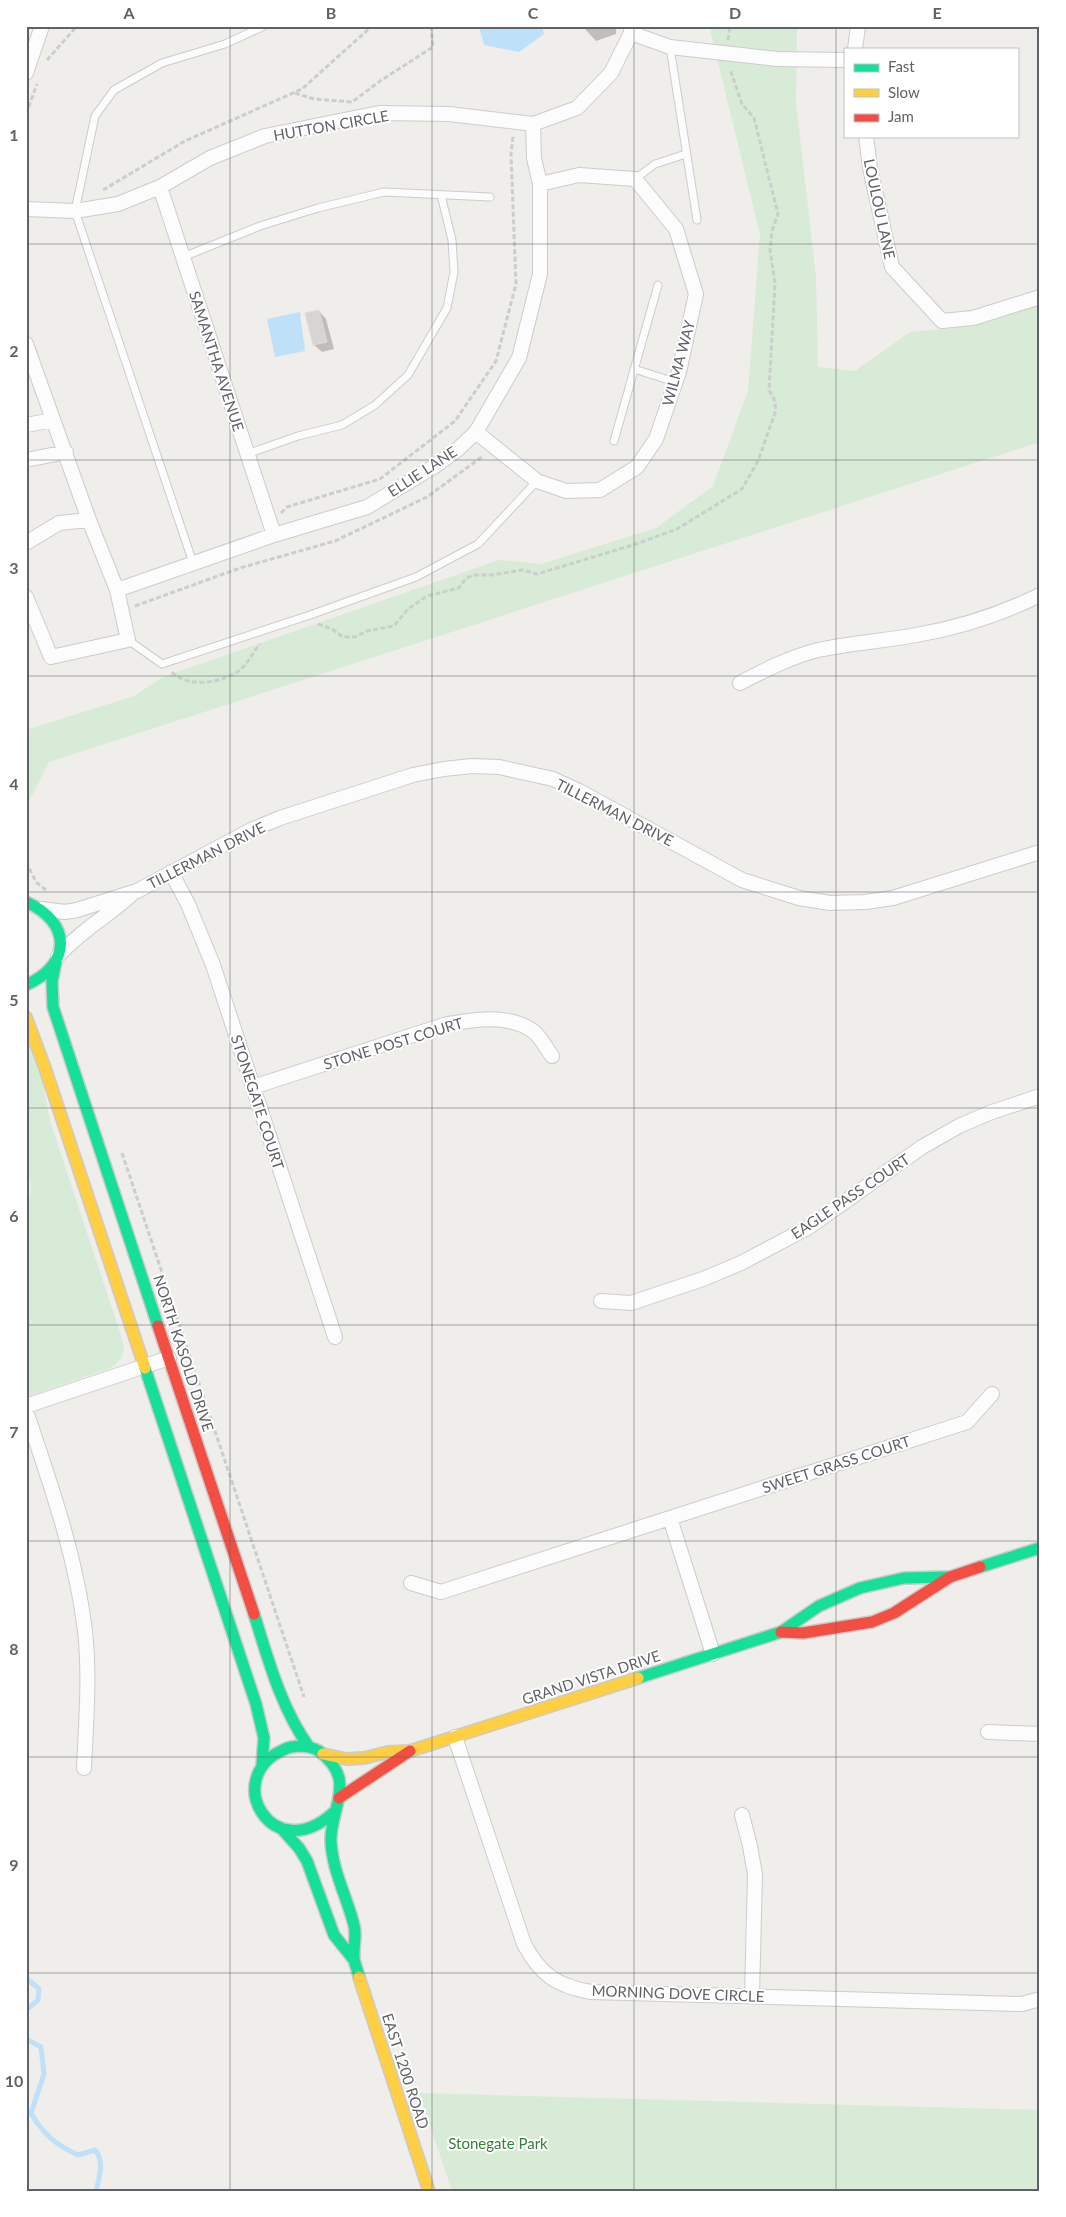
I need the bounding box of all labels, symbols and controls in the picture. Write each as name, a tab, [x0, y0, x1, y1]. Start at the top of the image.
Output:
text: A	[122, 3, 135, 22]
text: B	[326, 3, 336, 22]
text: C	[528, 3, 539, 22]
text: D	[729, 3, 741, 22]
text: E	[932, 3, 942, 22]
legend	[844, 48, 1018, 138]
text: Fast	[888, 57, 915, 75]
text: Slow	[888, 83, 920, 101]
street label: HUTTON CIRCLE	[272, 106, 390, 144]
text: Jam	[888, 107, 914, 125]
text: 1	[9, 125, 19, 144]
street label: LOULOU LANE	[861, 157, 899, 261]
street label: SAMANTHA AVENUE	[186, 289, 248, 433]
street label: WILMA WAY	[658, 318, 698, 408]
text: 2	[9, 341, 19, 360]
street label: ELLIE LANE	[384, 442, 460, 500]
text: 3	[9, 558, 19, 577]
text: 4	[9, 774, 19, 793]
street label: TILLERMAN DRIVE	[553, 775, 677, 849]
street label: TILLERMAN DRIVE	[144, 818, 268, 892]
text: 5	[9, 990, 19, 1009]
street label: STONE POST COURT	[321, 1013, 465, 1073]
street label: STONEGATE COURT	[228, 1032, 288, 1172]
street label: EAGLE PASS COURT	[787, 1150, 913, 1242]
text: 6	[9, 1206, 19, 1225]
street label: NORTH KASOLD DRIVE	[150, 1272, 218, 1434]
text: 7	[9, 1422, 19, 1441]
street label: SWEET GRASS COURT	[760, 1432, 912, 1496]
text: 8	[9, 1639, 19, 1658]
street label: GRAND VISTA DRIVE	[520, 1646, 662, 1708]
text: 9	[9, 1855, 19, 1874]
street label: MORNING DOVE CIRCLE	[591, 1981, 765, 2005]
street label: EAST 1200 ROAD	[379, 2011, 433, 2131]
text: 10	[5, 2071, 23, 2090]
park label: Stonegate Park	[448, 2134, 548, 2152]

